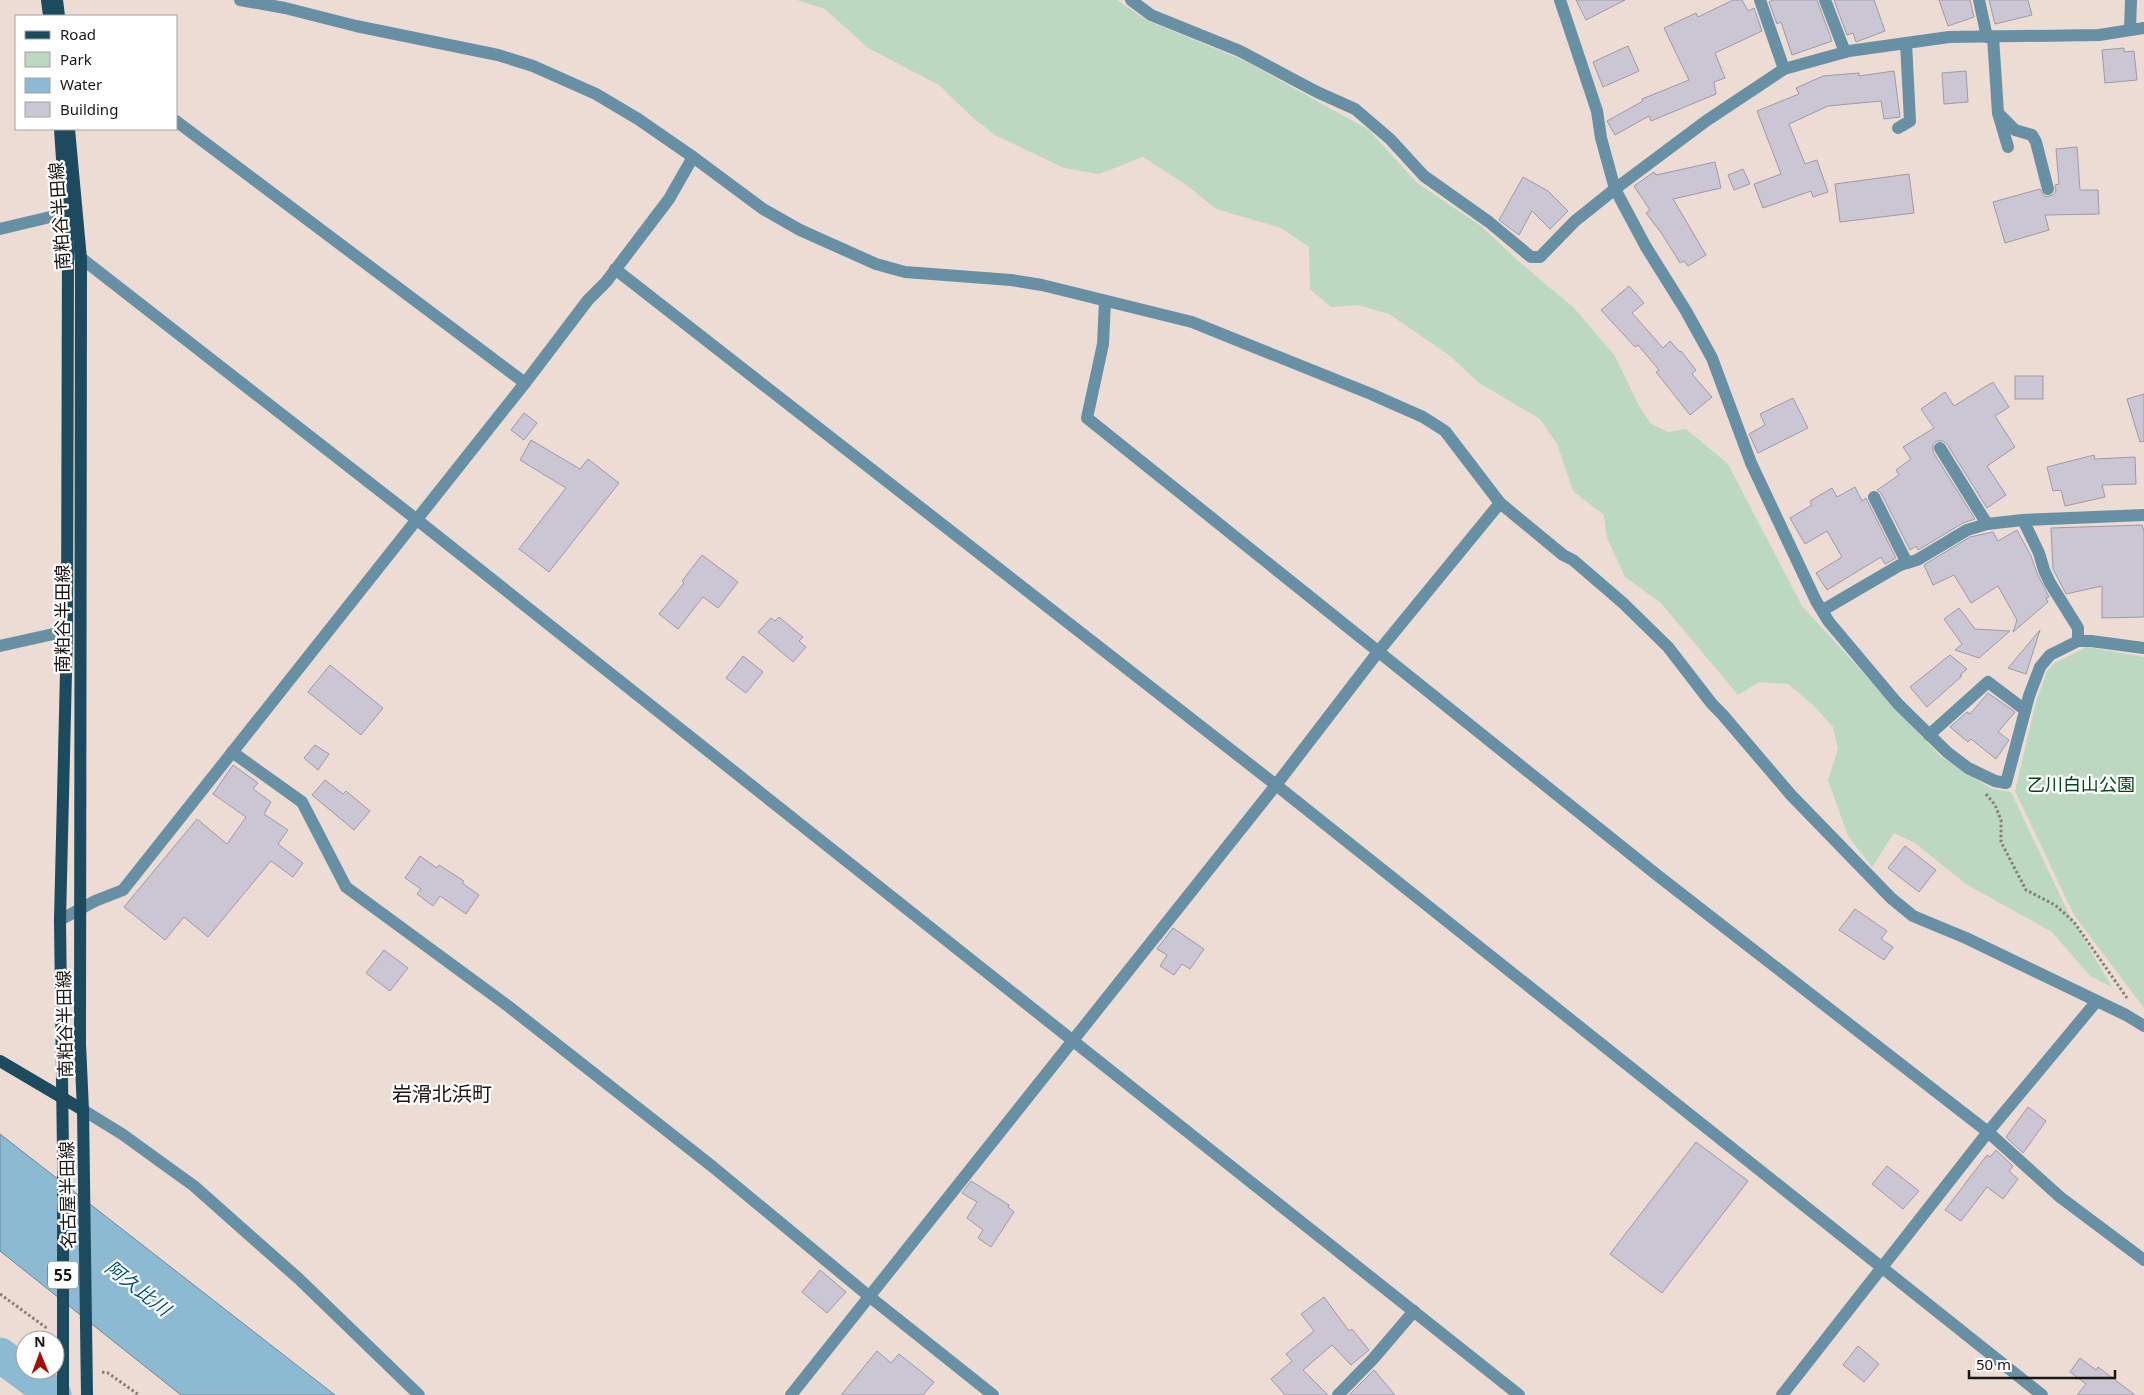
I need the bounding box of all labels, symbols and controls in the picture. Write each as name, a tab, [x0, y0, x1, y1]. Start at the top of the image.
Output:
legend	[15, 15, 178, 130]
text: Road	[60, 24, 96, 44]
text: Park	[60, 49, 92, 69]
text: Water	[60, 74, 102, 94]
text: Building	[60, 99, 118, 119]
street label: 南粕谷半田線	[43, 161, 75, 271]
street label: 南粕谷半田線	[50, 565, 74, 673]
park label: 乙川白山公園	[2027, 772, 2135, 796]
street label: 南粕谷半田線	[51, 970, 77, 1078]
district label: 岩滑北浜町	[392, 1080, 492, 1107]
street label: 名古屋半田線	[54, 1141, 80, 1249]
water label: 阿久比川	[100, 1254, 178, 1323]
road number: 55	[48, 1262, 78, 1288]
north arrow	[15, 1330, 65, 1380]
text: N	[34, 1332, 46, 1351]
scale bar	[1969, 1348, 2115, 1380]
text: 50 m	[1976, 1354, 2011, 1374]

